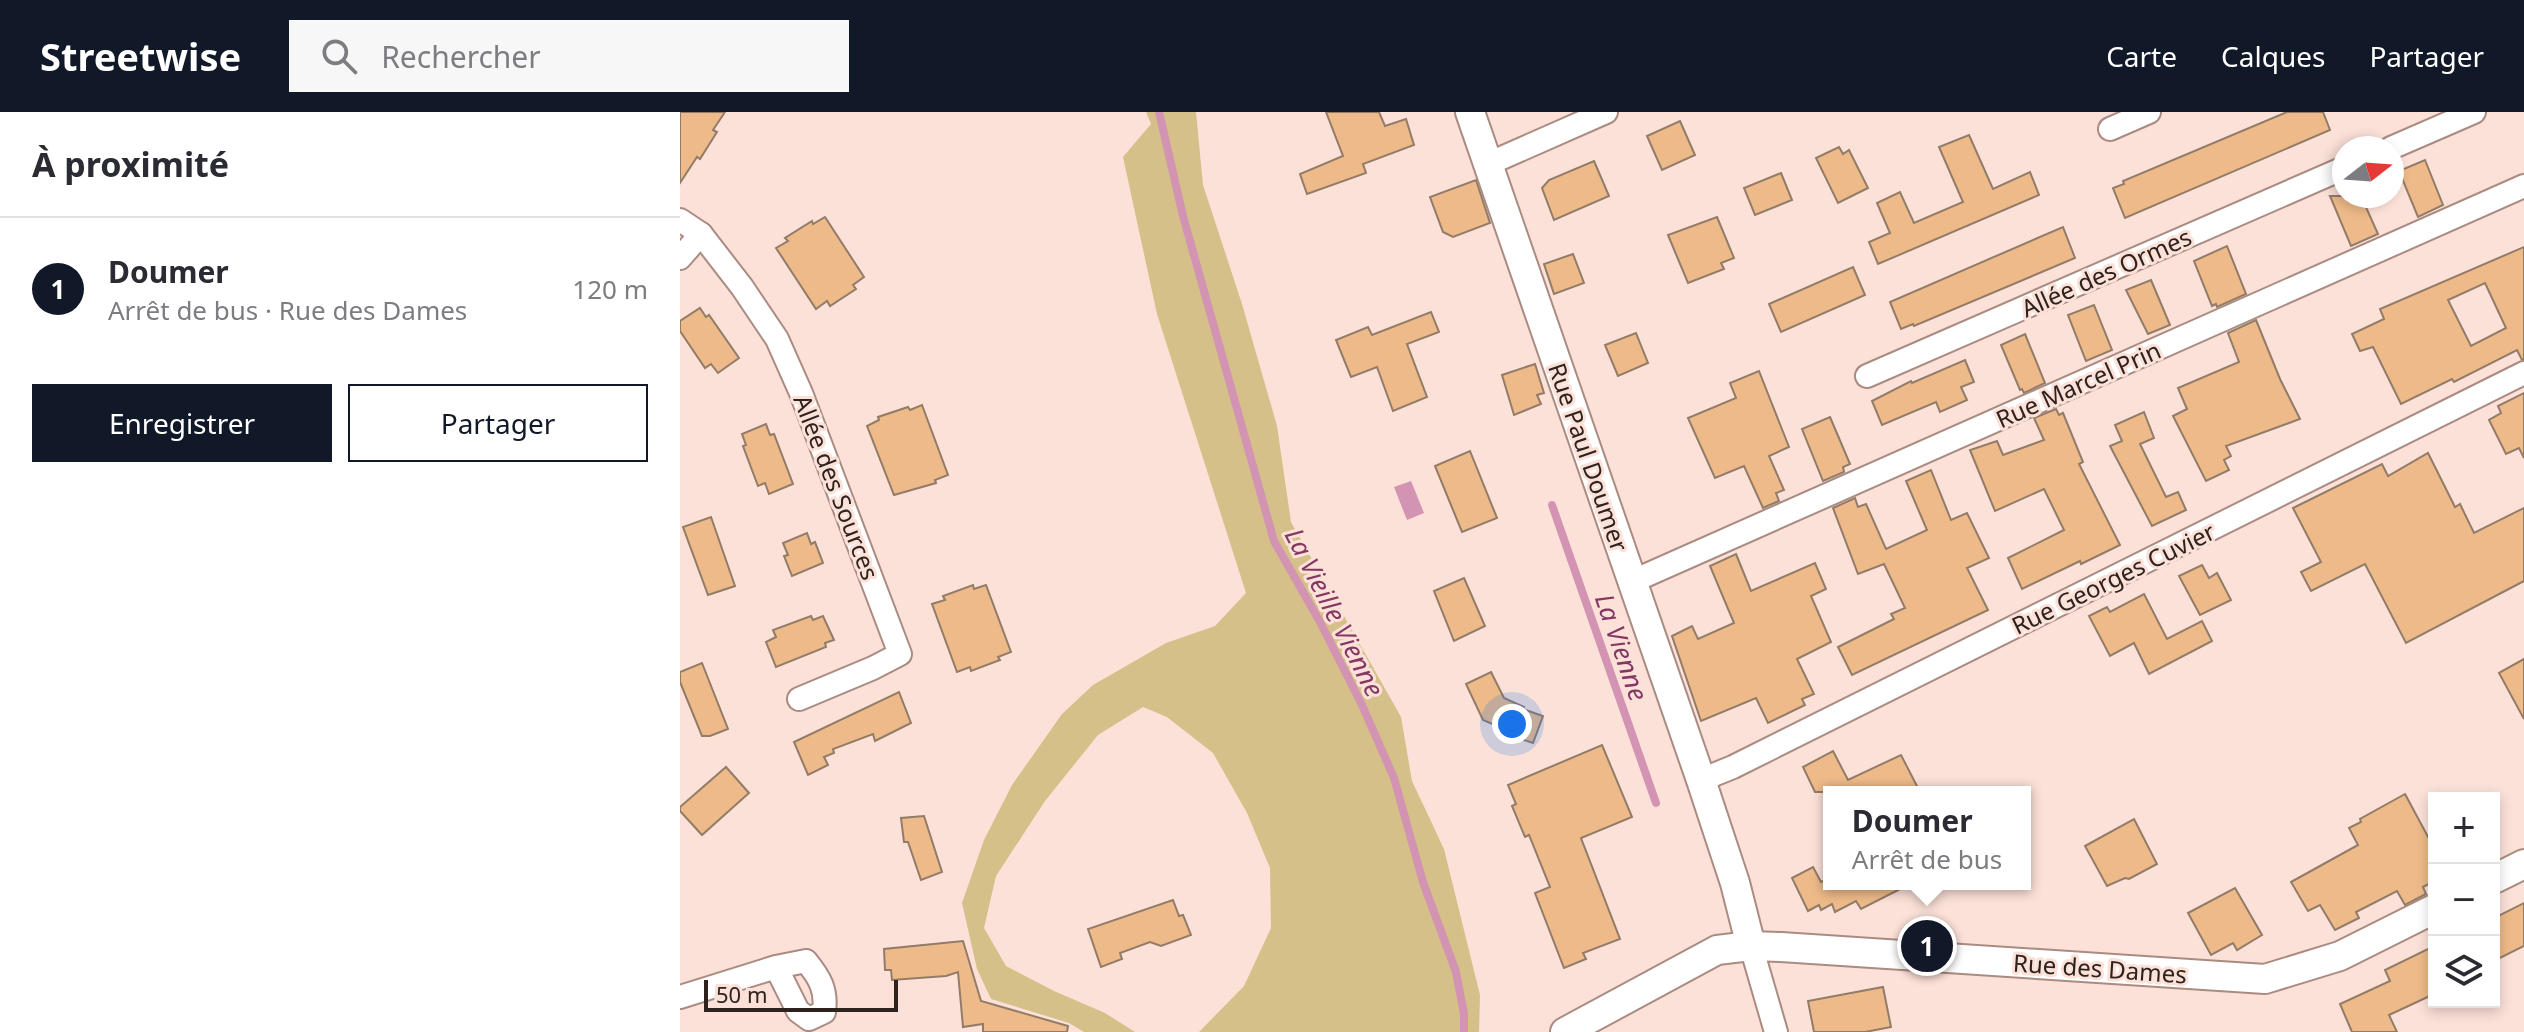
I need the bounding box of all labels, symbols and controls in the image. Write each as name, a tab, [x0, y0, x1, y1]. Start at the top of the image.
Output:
search box	[289, 20, 849, 92]
text: Streetwise	[40, 30, 241, 82]
icon: search	[317, 34, 361, 78]
text: Rechercher	[381, 36, 541, 77]
text: Carte	[2106, 37, 2177, 75]
text: Calques	[2221, 37, 2325, 75]
text: Partager	[2369, 37, 2484, 75]
north arrow	[2332, 136, 2404, 208]
text: À proximité	[32, 141, 229, 187]
street label: Allée des Ormes	[2016, 220, 2196, 324]
text: Doumer	[108, 251, 229, 292]
text: 1	[51, 271, 65, 307]
text: 120 m	[572, 271, 648, 307]
text: Arrêt de bus · Rue des Dames	[108, 292, 467, 328]
street label: Rue Marcel Prin	[1990, 333, 2166, 435]
street label: Rue Paul Doumer	[1541, 358, 1637, 556]
button: Enregistrer	[32, 384, 332, 462]
button: Partager	[348, 384, 648, 462]
street label: Allée des Sources	[787, 390, 887, 584]
street label: Rue Georges Cuvier	[2006, 514, 2220, 642]
water label: La Vieille Vienne	[1277, 521, 1393, 703]
water label: La Vienne	[1587, 589, 1657, 705]
your location	[1492, 704, 1532, 744]
popup	[1823, 786, 2031, 890]
map controls	[2428, 792, 2500, 1008]
button: +	[2428, 792, 2500, 864]
text: Doumer	[1852, 800, 1973, 841]
text: Arrêt de bus	[1852, 841, 2002, 877]
button: −	[2428, 864, 2500, 936]
pin: 1	[1901, 916, 1953, 976]
button: layers	[2428, 936, 2500, 1008]
street label: Rue des Dames	[2012, 945, 2188, 991]
scale bar	[704, 976, 898, 1012]
text: 50 m	[716, 979, 767, 1009]

